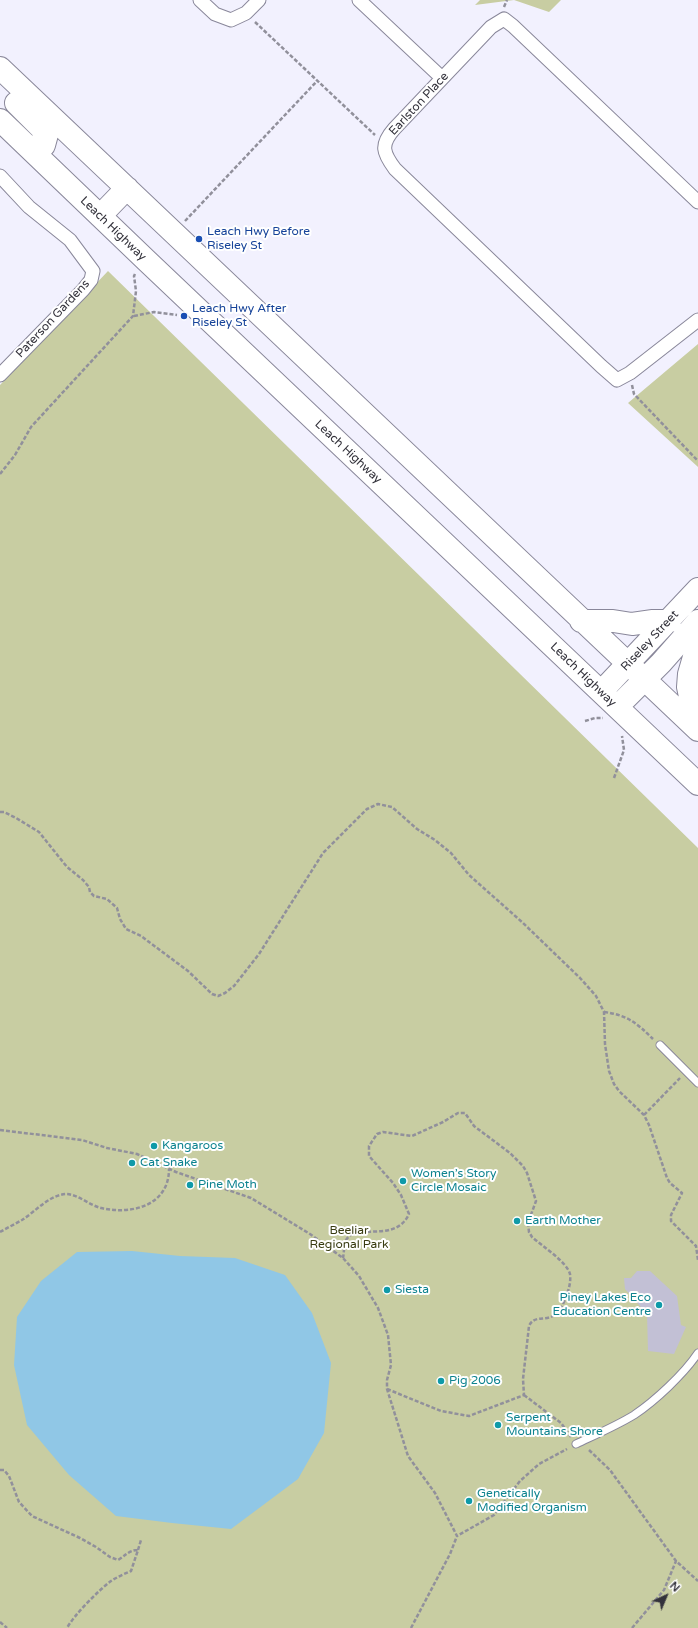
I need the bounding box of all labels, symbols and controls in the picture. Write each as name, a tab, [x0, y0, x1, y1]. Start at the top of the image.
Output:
street label: Earlston Place	[386, 70, 452, 138]
street label: Leach Highway	[77, 194, 149, 264]
place label: Leach Hwy Before Riseley St	[207, 225, 310, 253]
marker: Leach Hwy Before Riseley St	[194, 234, 204, 244]
street label: Paterson Gardens	[13, 277, 93, 361]
place label: Leach Hwy After Riseley St	[192, 302, 286, 330]
marker: Leach Hwy After Riseley St	[179, 311, 189, 321]
street label: Leach Highway	[311, 417, 385, 487]
street label: Riseley Street	[618, 608, 682, 674]
street label: Leach Highway	[547, 640, 619, 710]
place label: Kangaroos	[162, 1139, 223, 1153]
marker: Kangaroos	[149, 1141, 159, 1151]
place label: Cat Snake	[140, 1156, 197, 1170]
marker: Cat Snake	[127, 1158, 137, 1168]
place label: Women’s Story Circle Mosaic	[411, 1167, 496, 1195]
marker: Women’s Story Circle Mosaic	[398, 1176, 408, 1186]
place label: Pine Moth	[198, 1178, 257, 1192]
marker: Pine Moth	[185, 1180, 195, 1190]
place label: Earth Mother	[525, 1214, 601, 1228]
marker: Earth Mother	[512, 1216, 522, 1226]
park label: Beeliar Regional Park	[310, 1224, 388, 1252]
place label: Siesta	[395, 1283, 429, 1297]
marker: Siesta	[382, 1285, 392, 1295]
place label: Piney Lakes Eco Education Centre	[552, 1291, 651, 1319]
marker: Piney Lakes Eco Education Centre	[654, 1300, 664, 1310]
place label: Pig 2006	[449, 1374, 501, 1388]
marker: Pig 2006	[436, 1376, 446, 1386]
place label: Serpent Mountains Shore	[506, 1411, 603, 1439]
marker: Serpent Mountains Shore	[493, 1420, 503, 1430]
place label: Genetically Modified Organism	[477, 1487, 587, 1515]
marker: Genetically Modified Organism	[464, 1496, 474, 1506]
north arrow	[646, 1576, 686, 1616]
text: N	[667, 1579, 682, 1595]

